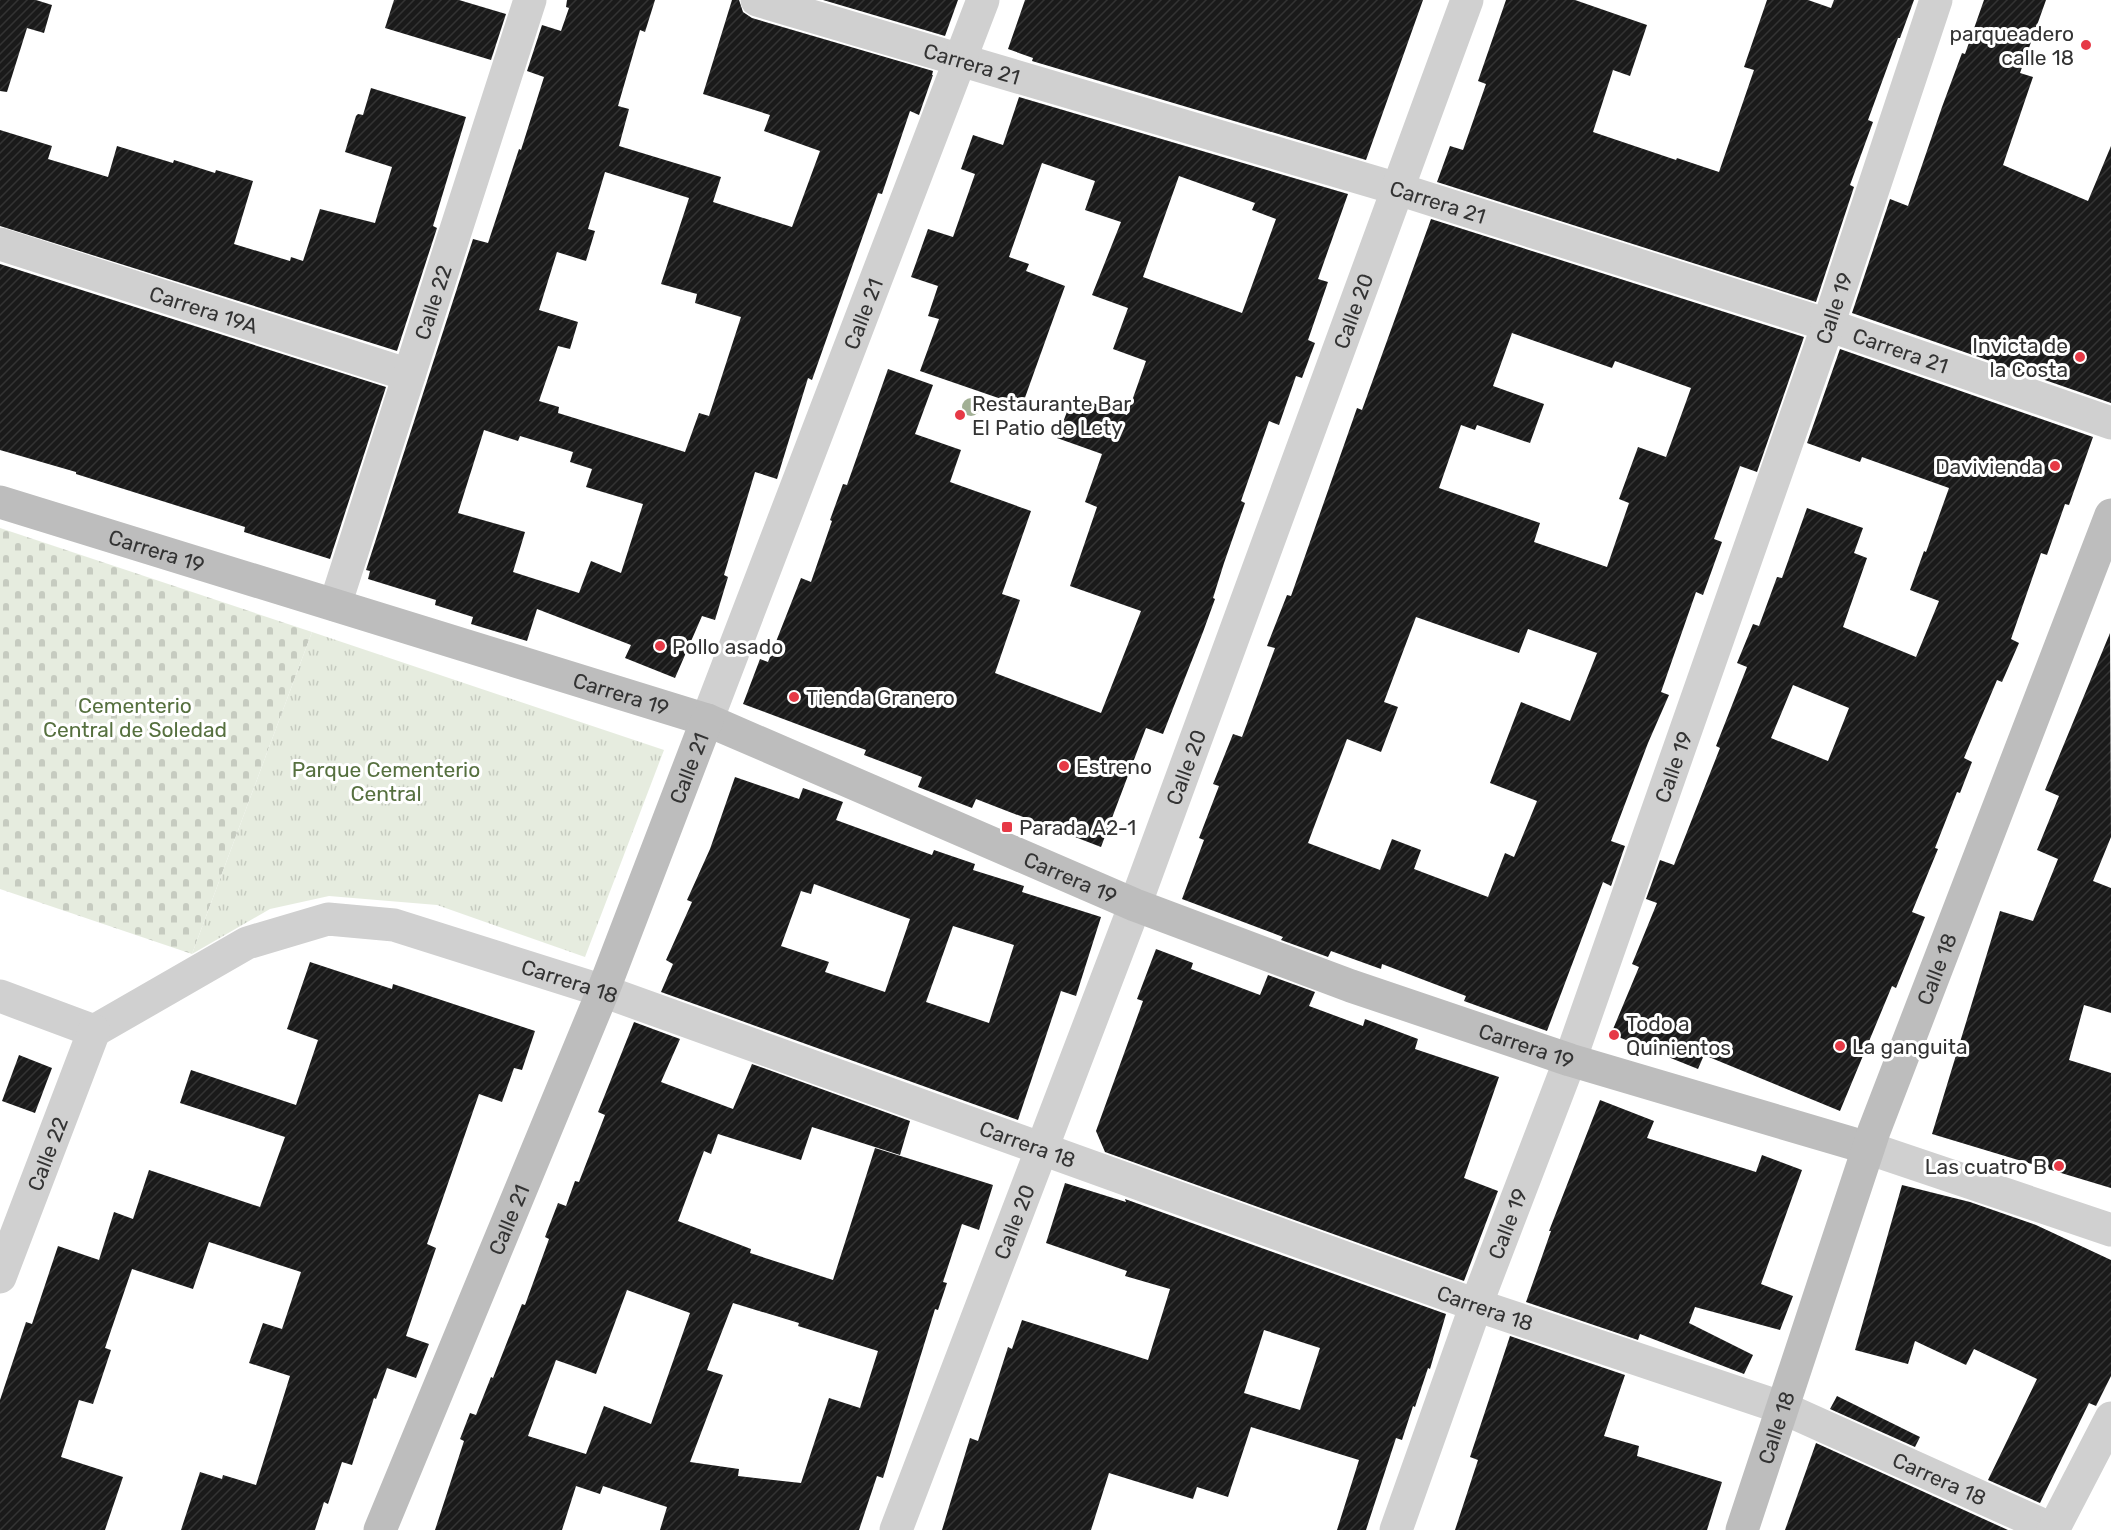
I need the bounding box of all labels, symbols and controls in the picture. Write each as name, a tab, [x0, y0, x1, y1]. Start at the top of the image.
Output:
place label: parqueadero calle 18	[1950, 21, 2074, 70]
street label: Carrera 21	[921, 37, 1023, 89]
marker: parqueadero calle 18	[2079, 38, 2093, 52]
street label: Carrera 21	[1387, 175, 1489, 228]
street label: Calle 22	[409, 262, 456, 343]
street label: Calle 19	[1810, 269, 1857, 347]
street label: Calle 20	[1328, 270, 1378, 352]
street label: Calle 21	[838, 275, 888, 353]
street label: Carrera 19A	[146, 280, 261, 338]
street label: Carrera 21	[1850, 322, 1951, 378]
place label: Invicta de la Costa	[1972, 333, 2068, 382]
marker: Invicta de la Costa	[2073, 350, 2087, 364]
place label: Restaurante Bar El Patio de Lety	[972, 391, 1131, 440]
marker: Restaurante Bar El Patio de Lety	[953, 408, 967, 422]
place label: Davivienda	[1935, 454, 2043, 479]
marker: Davivienda	[2048, 459, 2062, 473]
street label: Carrera 19	[106, 524, 208, 577]
place label: Pollo asado	[672, 634, 783, 659]
marker: Pollo asado	[653, 639, 667, 653]
street label: Carrera 19	[570, 667, 672, 720]
place label: Tienda Granero	[806, 685, 955, 710]
marker: Tienda Granero	[787, 690, 801, 704]
park label: Cementerio Central de Soledad	[43, 693, 227, 742]
street label: Calle 20	[1160, 726, 1211, 808]
street label: Calle 19	[1649, 728, 1697, 806]
street label: Calle 21	[664, 729, 713, 807]
place label: Estreno	[1076, 754, 1152, 779]
park label: Parque Cementerio Central	[292, 757, 480, 806]
marker: Estreno	[1057, 759, 1071, 773]
place label: Parada A2-1	[1019, 815, 1136, 840]
marker: Parada A2-1	[1000, 820, 1014, 834]
street label: Carrera 19	[1020, 846, 1121, 908]
street label: Calle 18	[1911, 929, 1962, 1008]
street label: Carrera 18	[518, 954, 622, 1008]
place label: Todo a Quinientos	[1626, 1011, 1731, 1060]
street label: Carrera 19	[1475, 1018, 1577, 1073]
marker: Todo a Quinientos	[1607, 1028, 1621, 1042]
place label: La ganguita	[1852, 1034, 1967, 1059]
marker: La ganguita	[1833, 1039, 1847, 1053]
street label: Calle 22	[22, 1113, 73, 1194]
street label: Carrera 18	[976, 1115, 1079, 1172]
place label: Las cuatro B	[1925, 1154, 2047, 1179]
marker: Las cuatro B	[2052, 1159, 2066, 1173]
street label: Calle 21	[483, 1181, 534, 1259]
street label: Calle 20	[988, 1181, 1040, 1263]
street label: Calle 19	[1482, 1184, 1532, 1263]
street label: Carrera 18	[1434, 1280, 1536, 1336]
street label: Calle 18	[1752, 1388, 1800, 1467]
street label: Carrera 18	[1889, 1447, 1990, 1510]

